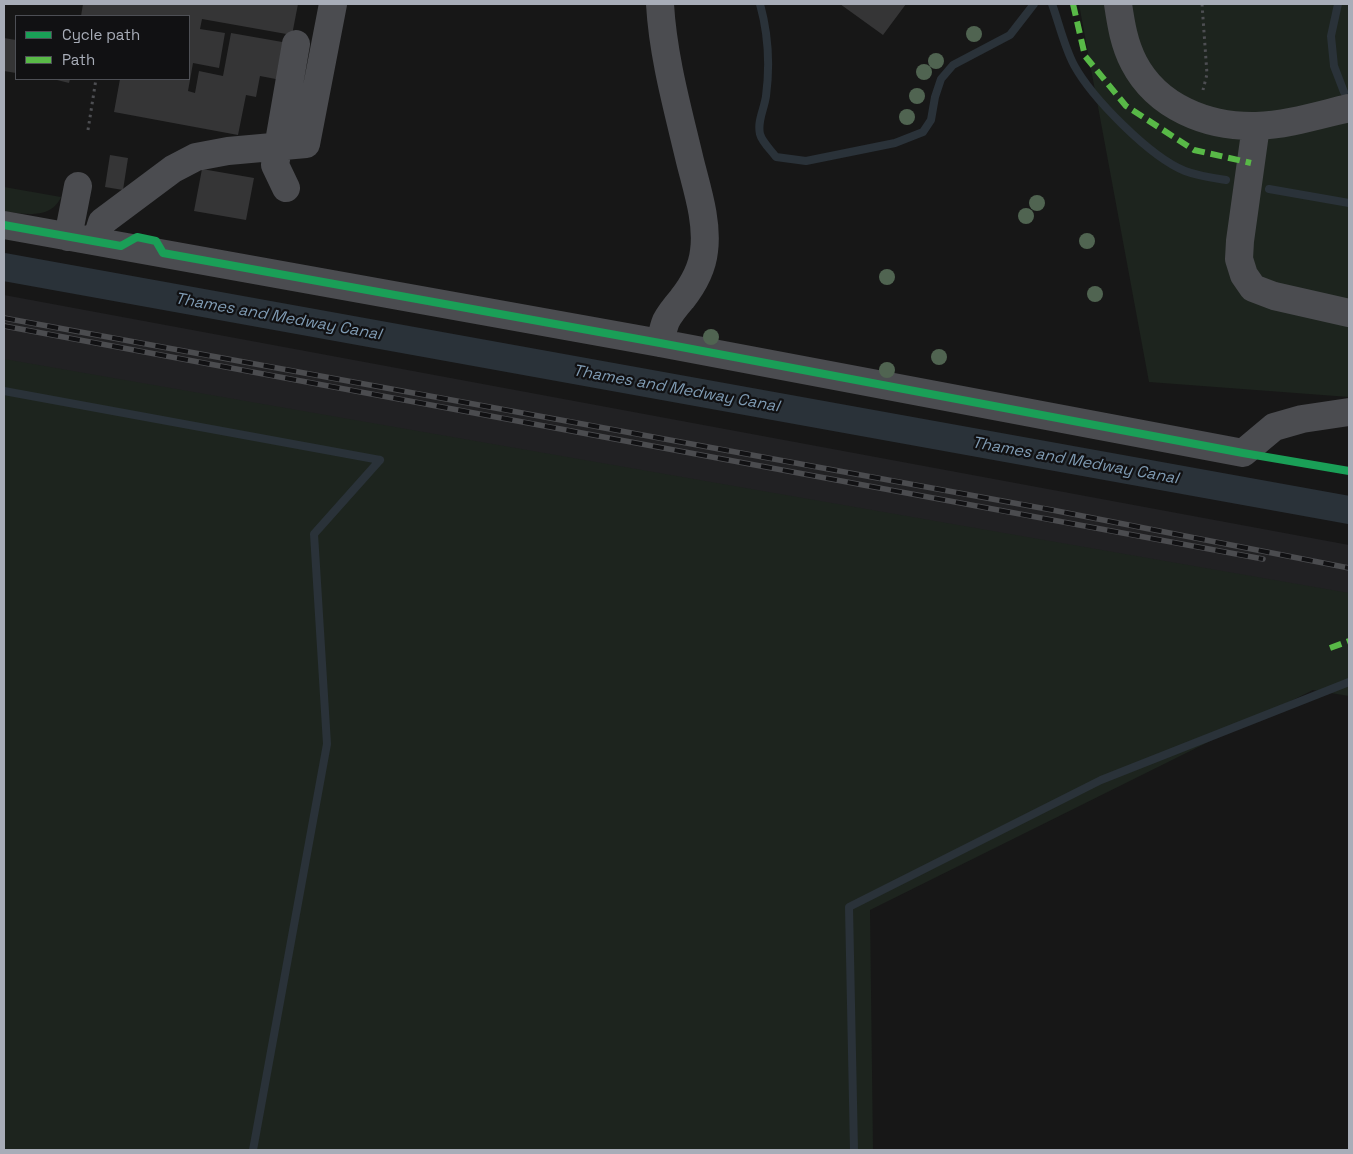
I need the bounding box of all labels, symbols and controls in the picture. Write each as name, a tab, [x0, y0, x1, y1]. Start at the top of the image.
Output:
legend	[15, 15, 190, 80]
text: Cycle path	[62, 25, 140, 44]
text: Path	[62, 50, 95, 69]
water label: Thames and Medway Canal	[173, 289, 383, 345]
water label: Thames and Medway Canal	[571, 361, 781, 417]
water label: Thames and Medway Canal	[970, 433, 1180, 489]

